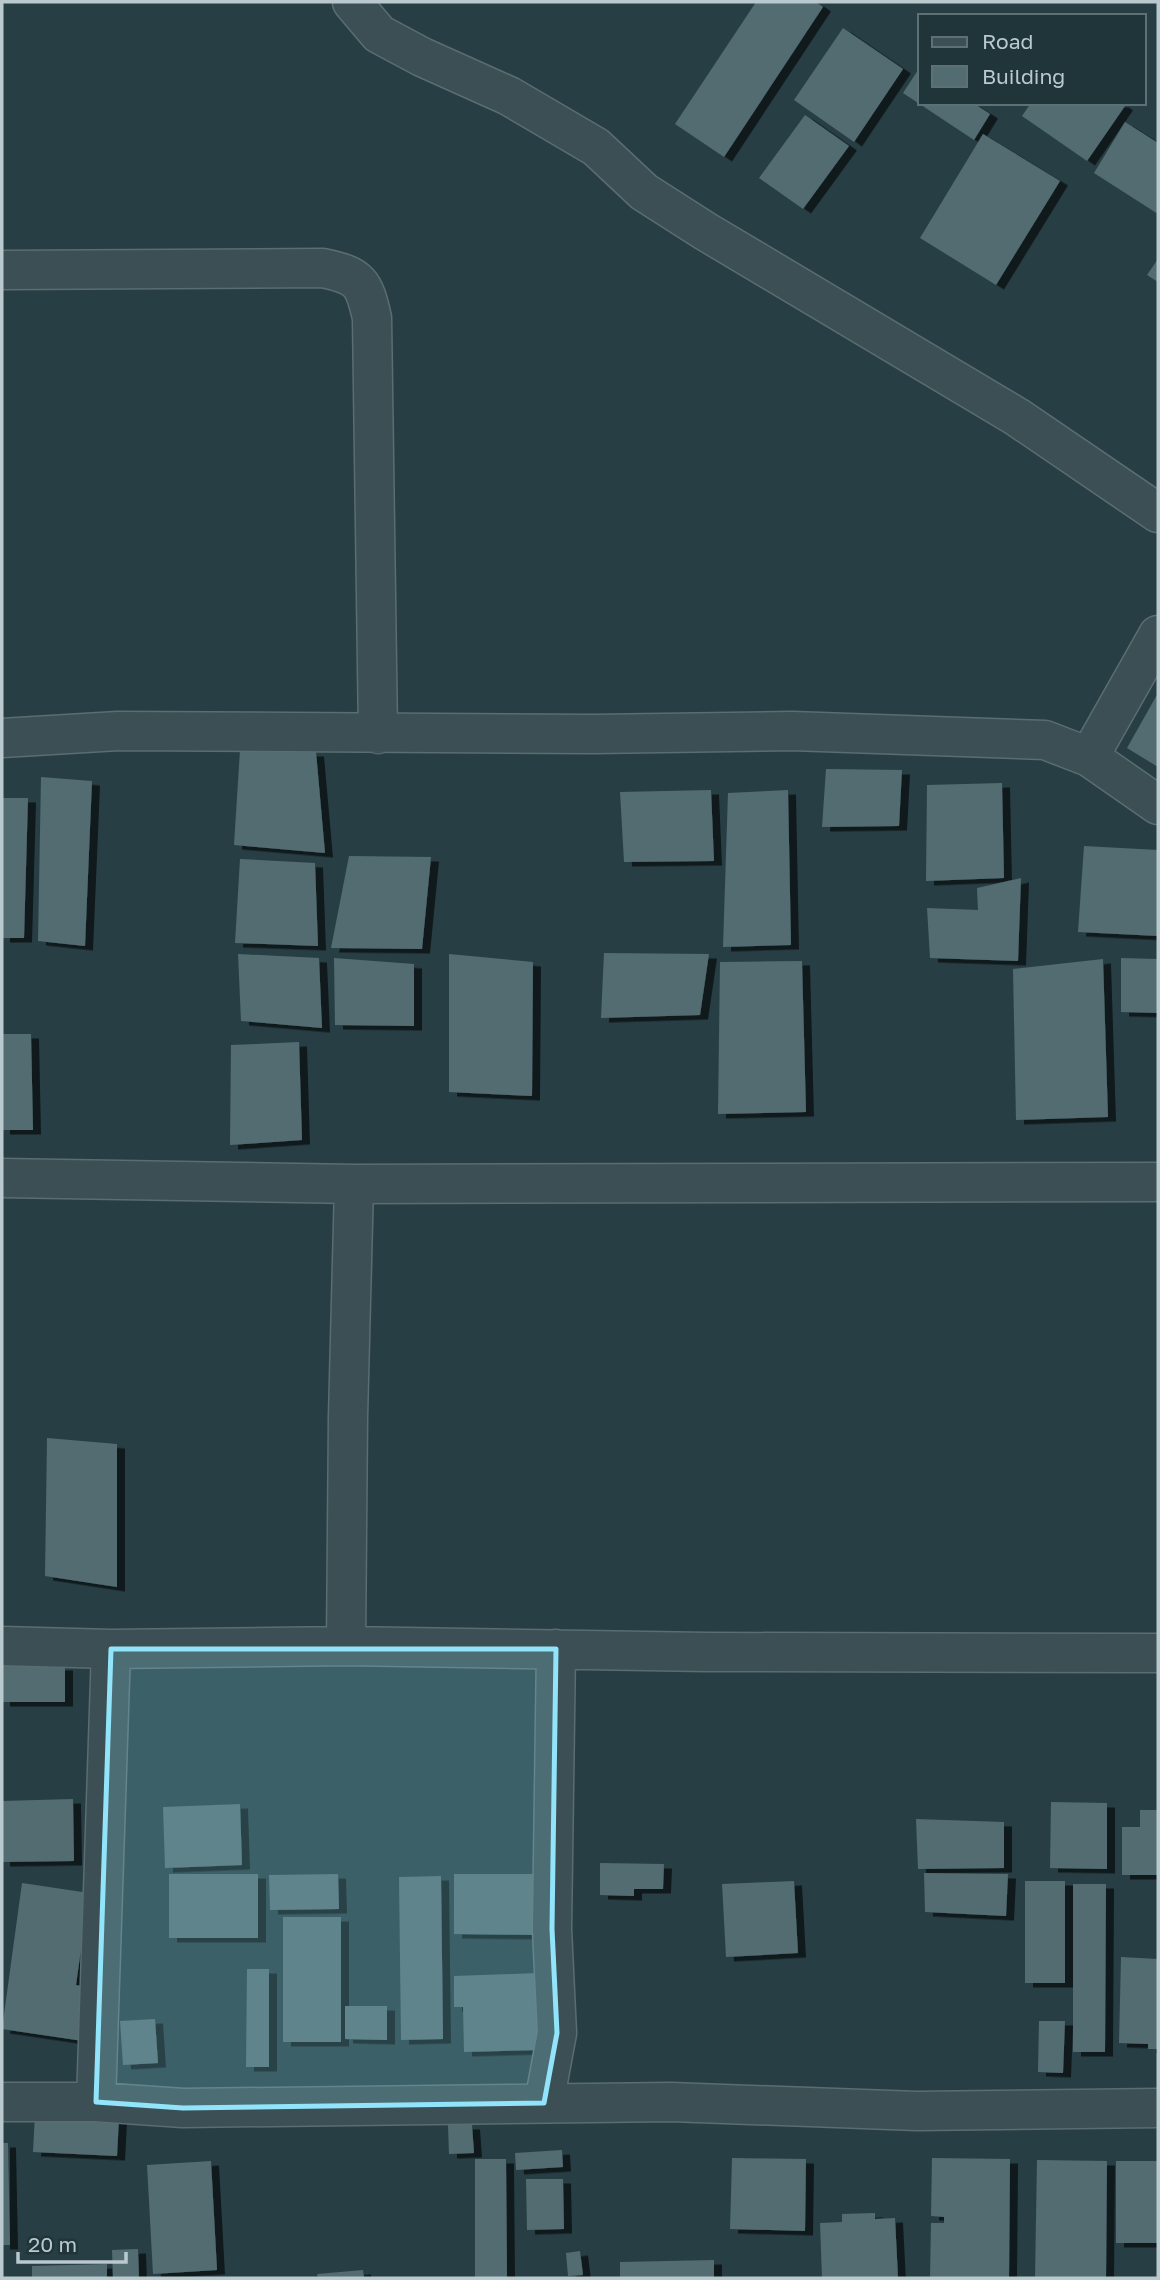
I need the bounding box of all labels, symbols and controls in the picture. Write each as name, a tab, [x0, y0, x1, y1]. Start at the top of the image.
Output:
legend	[918, 14, 1146, 105]
text: Road	[982, 28, 1033, 54]
text: Building	[982, 63, 1065, 89]
scale bar	[18, 2220, 126, 2264]
text: 20 m	[28, 2231, 77, 2257]

